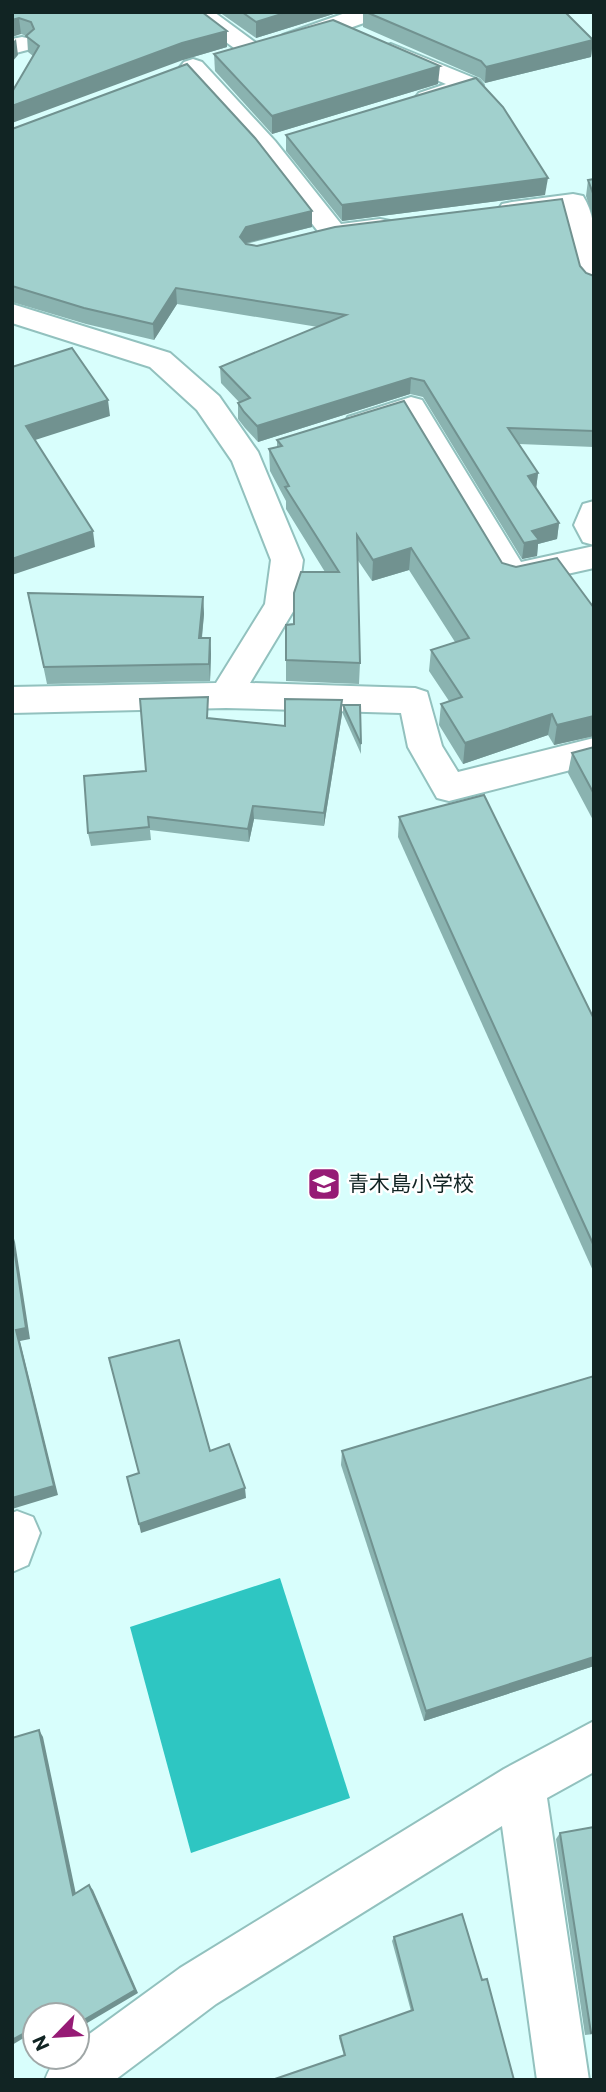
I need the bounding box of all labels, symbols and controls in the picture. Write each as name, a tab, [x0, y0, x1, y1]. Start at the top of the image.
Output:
school or university icon: 青木島小学校	[305, 1165, 343, 1203]
place label: 青木島小学校	[348, 1170, 474, 1195]
north arrow	[21, 2001, 91, 2071]
text: N	[27, 2032, 54, 2055]

